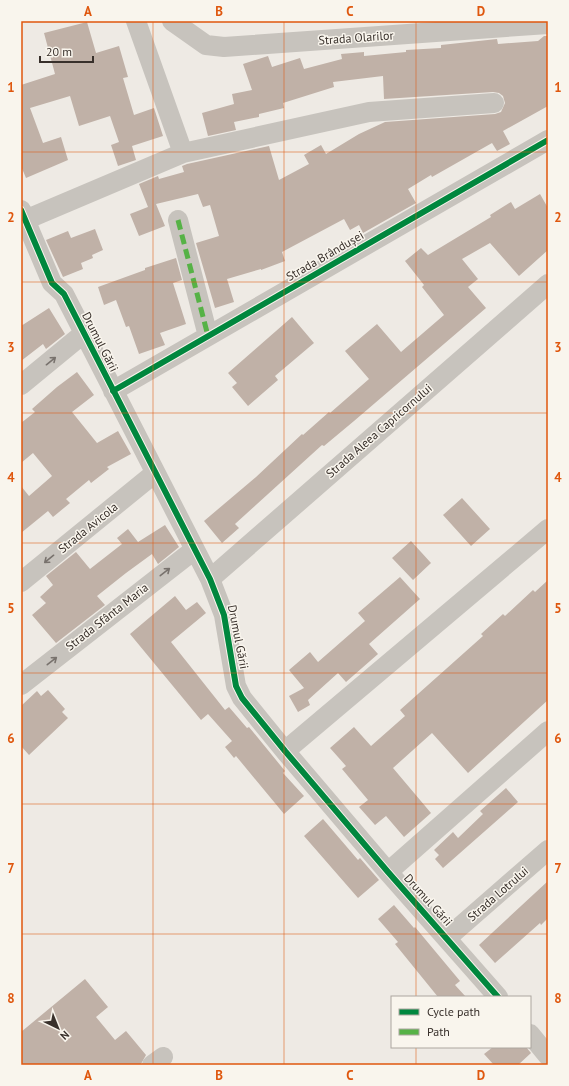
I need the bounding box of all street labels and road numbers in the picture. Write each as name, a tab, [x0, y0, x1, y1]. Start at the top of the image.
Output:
street label: Strada Olarilor	[318, 27, 394, 48]
street label: Strada Brândușei	[283, 227, 366, 284]
street label: Drumul Gării	[79, 309, 122, 374]
street label: Strada Aleea Capricornului	[323, 380, 435, 481]
street label: Strada Avicola	[55, 499, 121, 556]
street label: Strada Sfânta Maria	[62, 580, 151, 654]
street label: Drumul Gării	[225, 604, 252, 670]
street label: Strada Lotrului	[464, 863, 531, 924]
street label: Drumul Gării	[401, 870, 456, 929]

